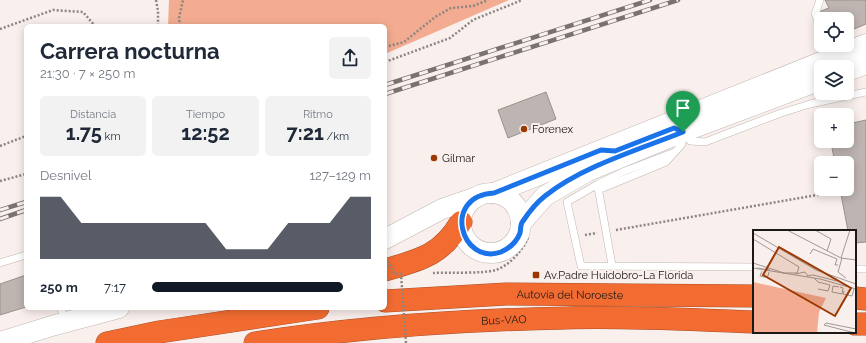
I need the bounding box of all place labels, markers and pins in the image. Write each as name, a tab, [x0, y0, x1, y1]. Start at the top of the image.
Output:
pin	[666, 91, 700, 132]
place label: Forenex	[532, 123, 573, 136]
marker: Forenex	[519, 124, 529, 134]
place label: Gilmar	[442, 152, 475, 165]
marker: Gilmar	[429, 153, 439, 163]
place label: Av.Padre Huidobro-La Florida	[544, 269, 693, 282]
marker: Av.Padre Huidobro-La Florida	[531, 270, 541, 280]

